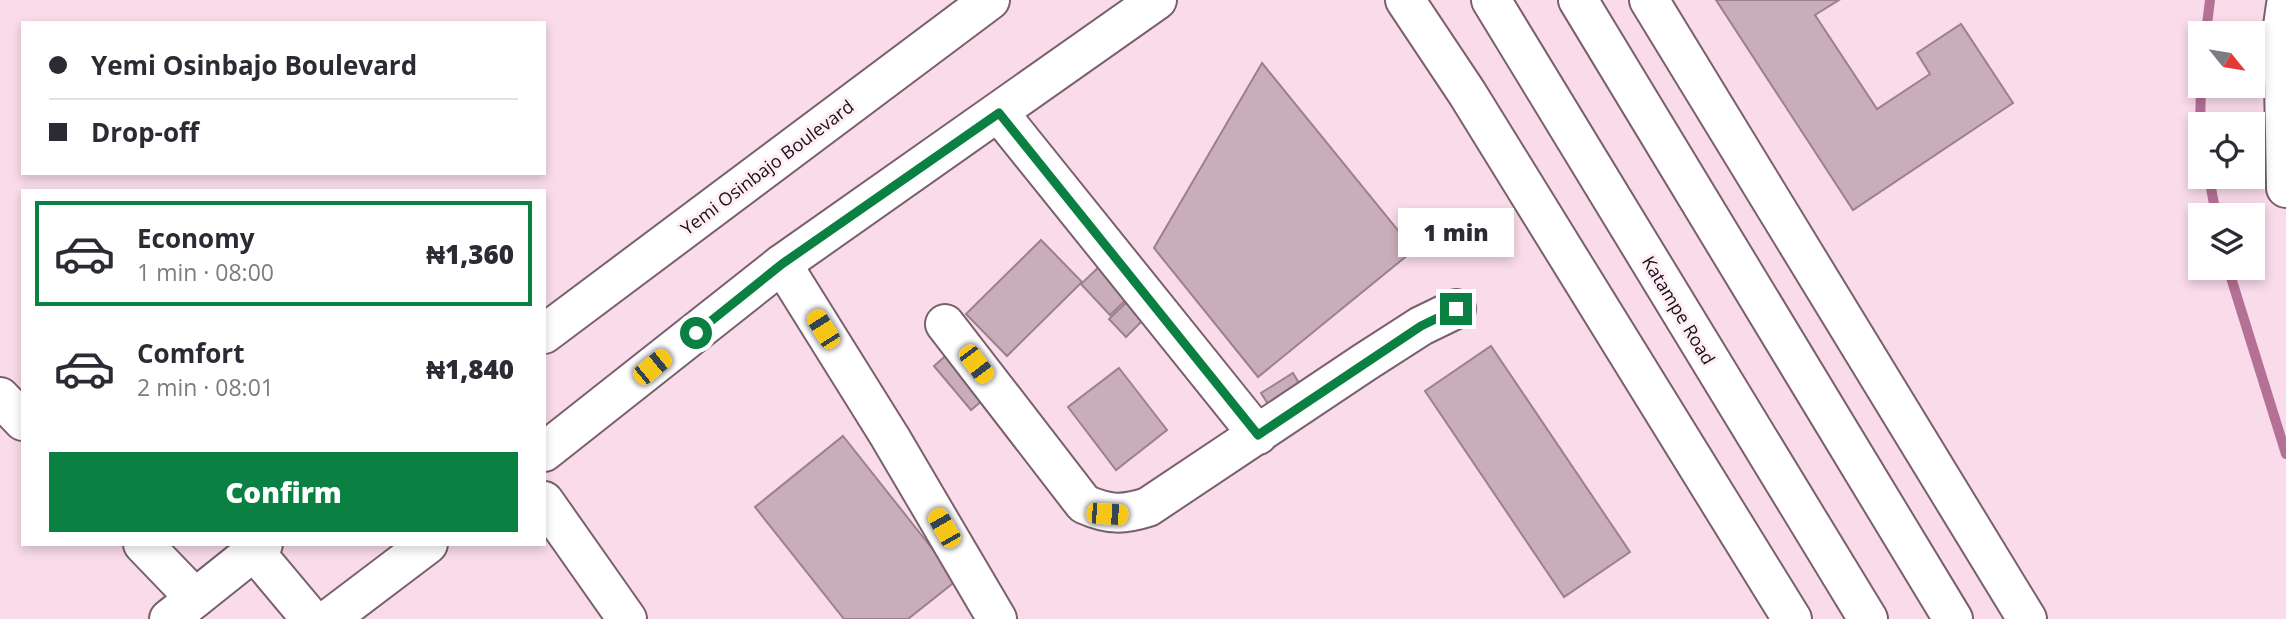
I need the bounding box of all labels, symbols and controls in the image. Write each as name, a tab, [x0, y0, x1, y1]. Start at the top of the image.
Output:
north arrow	[2188, 21, 2264, 98]
map controls	[2188, 21, 2265, 280]
text: Yemi Osinbajo Boulevard	[91, 47, 417, 83]
street label: Yemi Osinbajo Boulevard	[676, 94, 858, 240]
button: locate	[2188, 112, 2265, 189]
text: Drop-off	[91, 114, 199, 150]
button: layers	[2188, 203, 2265, 280]
callout: 1 min	[1398, 208, 1514, 256]
text: 1 min	[1423, 216, 1489, 248]
text: Economy	[137, 220, 255, 256]
icon: car	[53, 222, 116, 285]
text: ₦1,360	[426, 236, 514, 272]
street label: Katampe Road	[1637, 251, 1721, 369]
text: 1 min · 08:00	[137, 256, 274, 288]
route end	[1440, 293, 1472, 325]
car	[803, 306, 844, 352]
route start	[680, 317, 712, 349]
text: Comfort	[137, 335, 244, 371]
icon: car	[53, 337, 116, 400]
car	[955, 341, 998, 387]
car	[630, 346, 675, 388]
text: ₦1,840	[426, 351, 514, 387]
text: 2 min · 08:01	[137, 371, 274, 403]
button: Confirm	[49, 452, 518, 532]
car	[1086, 502, 1129, 526]
car	[925, 505, 964, 551]

